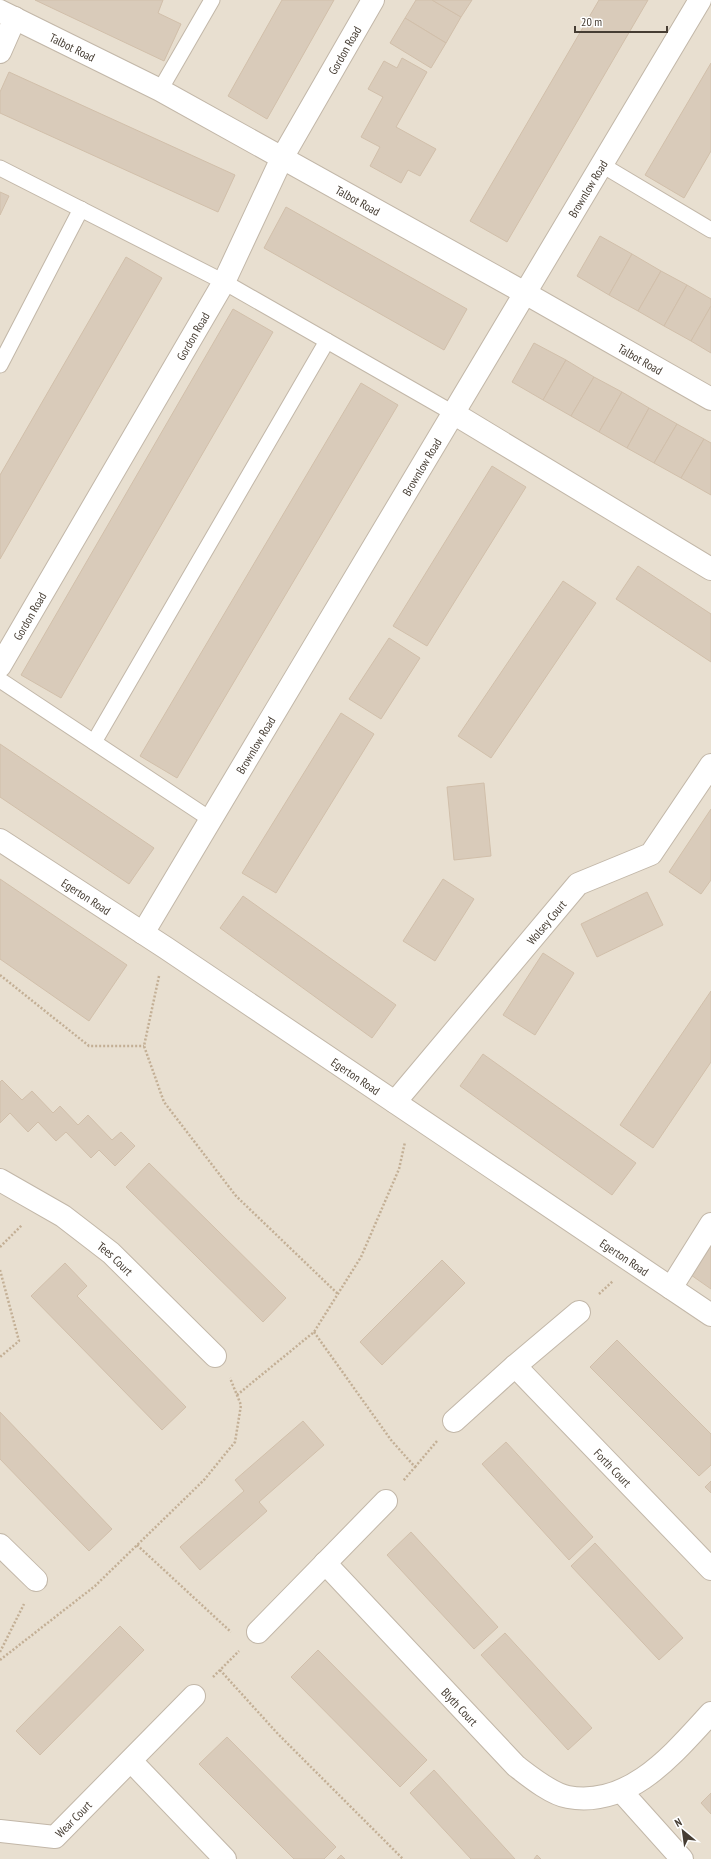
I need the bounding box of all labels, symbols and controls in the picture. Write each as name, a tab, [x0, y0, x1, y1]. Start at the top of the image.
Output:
scale bar	[575, 8, 667, 34]
text: 20 m	[581, 14, 602, 29]
street label: Gordon Road	[324, 23, 364, 77]
street label: Talbot Road	[47, 29, 98, 64]
street label: Brownlow Road	[565, 157, 610, 220]
street label: Talbot Road	[333, 182, 383, 219]
street label: Gordon Road	[173, 309, 212, 363]
street label: Talbot Road	[616, 340, 665, 377]
street label: Brownlow Road	[398, 435, 444, 498]
street label: Gordon Road	[9, 589, 49, 643]
street label: Brownlow Road	[232, 714, 278, 776]
street label: Egerton Road	[59, 875, 114, 918]
street label: Wolsey Court	[523, 896, 570, 947]
street label: Egerton Road	[329, 1054, 383, 1098]
street label: Egerton Road	[597, 1235, 652, 1279]
street label: Tees Court	[95, 1238, 137, 1279]
street label: Forth Court	[591, 1445, 635, 1490]
street label: Blyth Court	[439, 1684, 482, 1729]
street label: Wear Court	[52, 1797, 95, 1840]
north arrow	[663, 1811, 703, 1851]
text: N	[672, 1815, 684, 1830]

